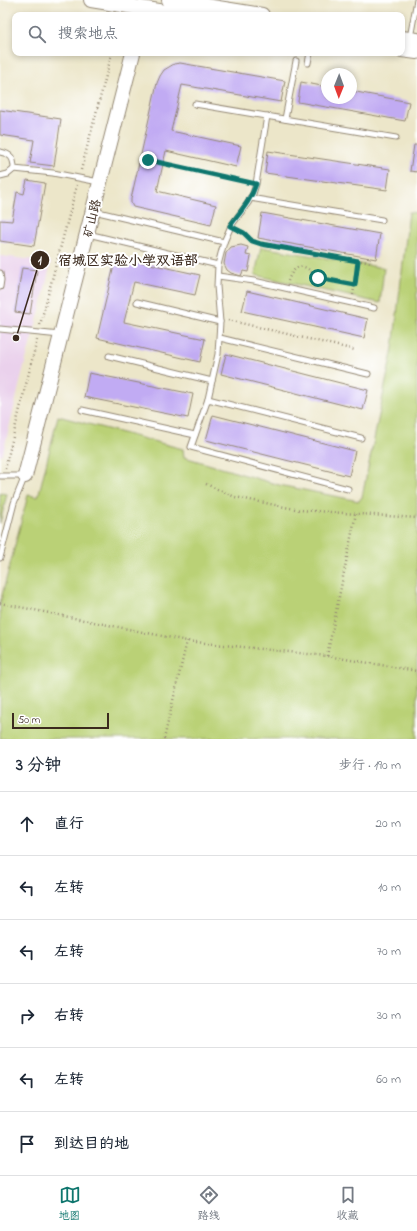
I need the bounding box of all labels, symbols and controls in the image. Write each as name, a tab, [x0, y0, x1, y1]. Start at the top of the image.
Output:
search box	[12, 12, 405, 56]
icon: search	[26, 23, 48, 45]
text: 搜索地点	[58, 23, 118, 45]
north arrow	[321, 68, 357, 104]
route end	[139, 151, 157, 169]
street label: 矿山路	[79, 197, 106, 240]
callout: 宿城区实验小学双语部	[30, 247, 206, 273]
text: 宿城区实验小学双语部	[58, 251, 198, 272]
text: 1	[38, 252, 42, 270]
route start	[309, 269, 327, 287]
scale bar	[12, 711, 109, 730]
text: 50 m	[18, 712, 40, 728]
text: 3 分钟	[16, 753, 61, 778]
text: 步行 · 190 m	[339, 756, 401, 775]
icon: ahead	[16, 813, 38, 835]
text: 直行	[54, 813, 84, 835]
text: 20 m	[376, 814, 401, 833]
icon: left	[16, 877, 38, 899]
text: 左转	[54, 877, 84, 899]
text: 10 m	[378, 878, 401, 897]
icon: left	[16, 941, 38, 963]
text: 左转	[54, 941, 84, 963]
text: 70 m	[377, 942, 401, 961]
icon: right	[16, 1005, 38, 1027]
text: 右转	[54, 1005, 84, 1027]
text: 30 m	[377, 1006, 401, 1025]
icon: left	[16, 1069, 38, 1091]
text: 左转	[54, 1069, 84, 1091]
text: 60 m	[376, 1070, 401, 1089]
icon: arrive	[16, 1133, 38, 1155]
text: 到达目的地	[54, 1133, 129, 1155]
tab: 地图	[59, 1184, 81, 1224]
tab: 路线	[198, 1184, 220, 1224]
tab: 收藏	[337, 1184, 359, 1224]

